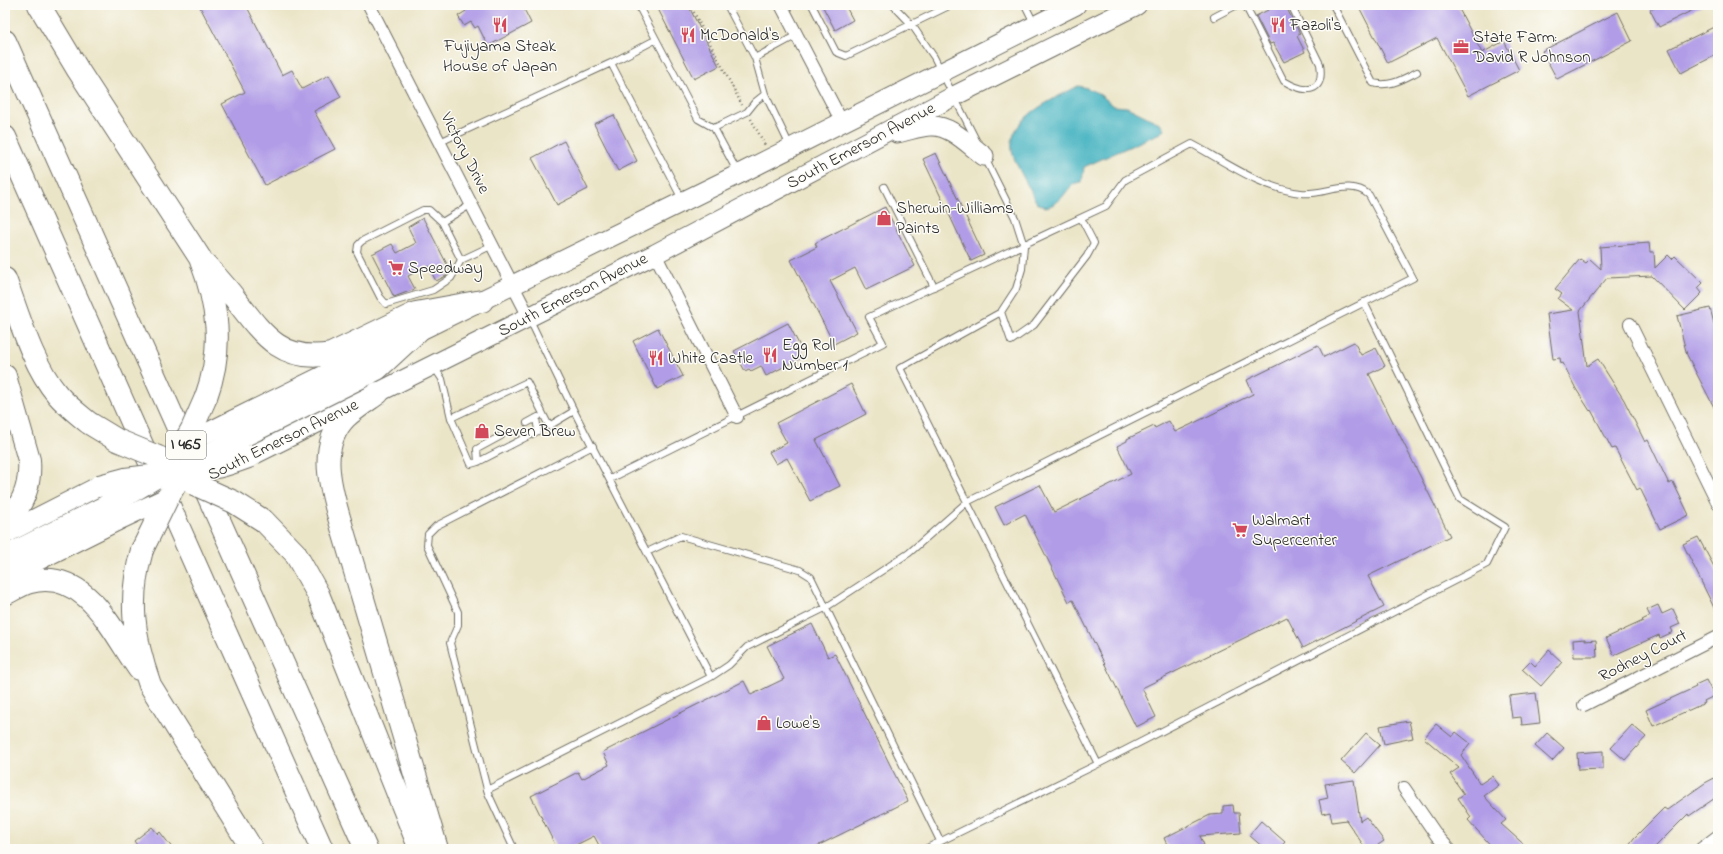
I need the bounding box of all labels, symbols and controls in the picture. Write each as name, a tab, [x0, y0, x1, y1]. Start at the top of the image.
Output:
place label: Fazoli's	[1289, 13, 1342, 38]
restaurant icon: Fujiyama Steak House of Japan	[491, 16, 509, 34]
restaurant icon: Fazoli's	[1269, 16, 1287, 34]
place label: McDonald's	[700, 23, 780, 48]
place label: State Farm: David R Johnson	[1472, 25, 1591, 70]
restaurant icon: McDonald's	[679, 26, 697, 44]
place label: Fujiyama Steak House of Japan	[443, 34, 557, 79]
office icon: State Farm: David R Johnson	[1452, 38, 1470, 56]
street label: South Emerson Avenue	[782, 96, 940, 196]
street label: Victory Drive	[432, 107, 496, 199]
place label: Sherwin-Williams Paints	[896, 196, 1014, 241]
shop icon: Sherwin-Williams Paints	[875, 209, 893, 227]
street label: South Emerson Avenue	[494, 246, 652, 344]
place label: Speedway	[408, 256, 483, 282]
supermarket icon: Speedway	[387, 259, 405, 277]
place label: Egg Roll Number 1	[782, 333, 848, 378]
place label: White Castle	[668, 346, 754, 371]
restaurant icon: Egg Roll Number 1	[761, 346, 779, 364]
restaurant icon: White Castle	[647, 349, 665, 367]
street label: South Emerson Avenue	[203, 392, 363, 487]
place label: Seven Brew	[494, 419, 575, 444]
shop icon: Seven Brew	[473, 422, 491, 440]
road number: I 465	[166, 431, 206, 459]
place label: Walmart Supercenter	[1252, 508, 1338, 553]
supermarket icon: Walmart Supercenter	[1231, 521, 1249, 539]
street label: Rodney Court	[1594, 623, 1692, 690]
place label: Lowe's	[776, 711, 820, 736]
shop icon: Lowe's	[755, 714, 773, 732]

